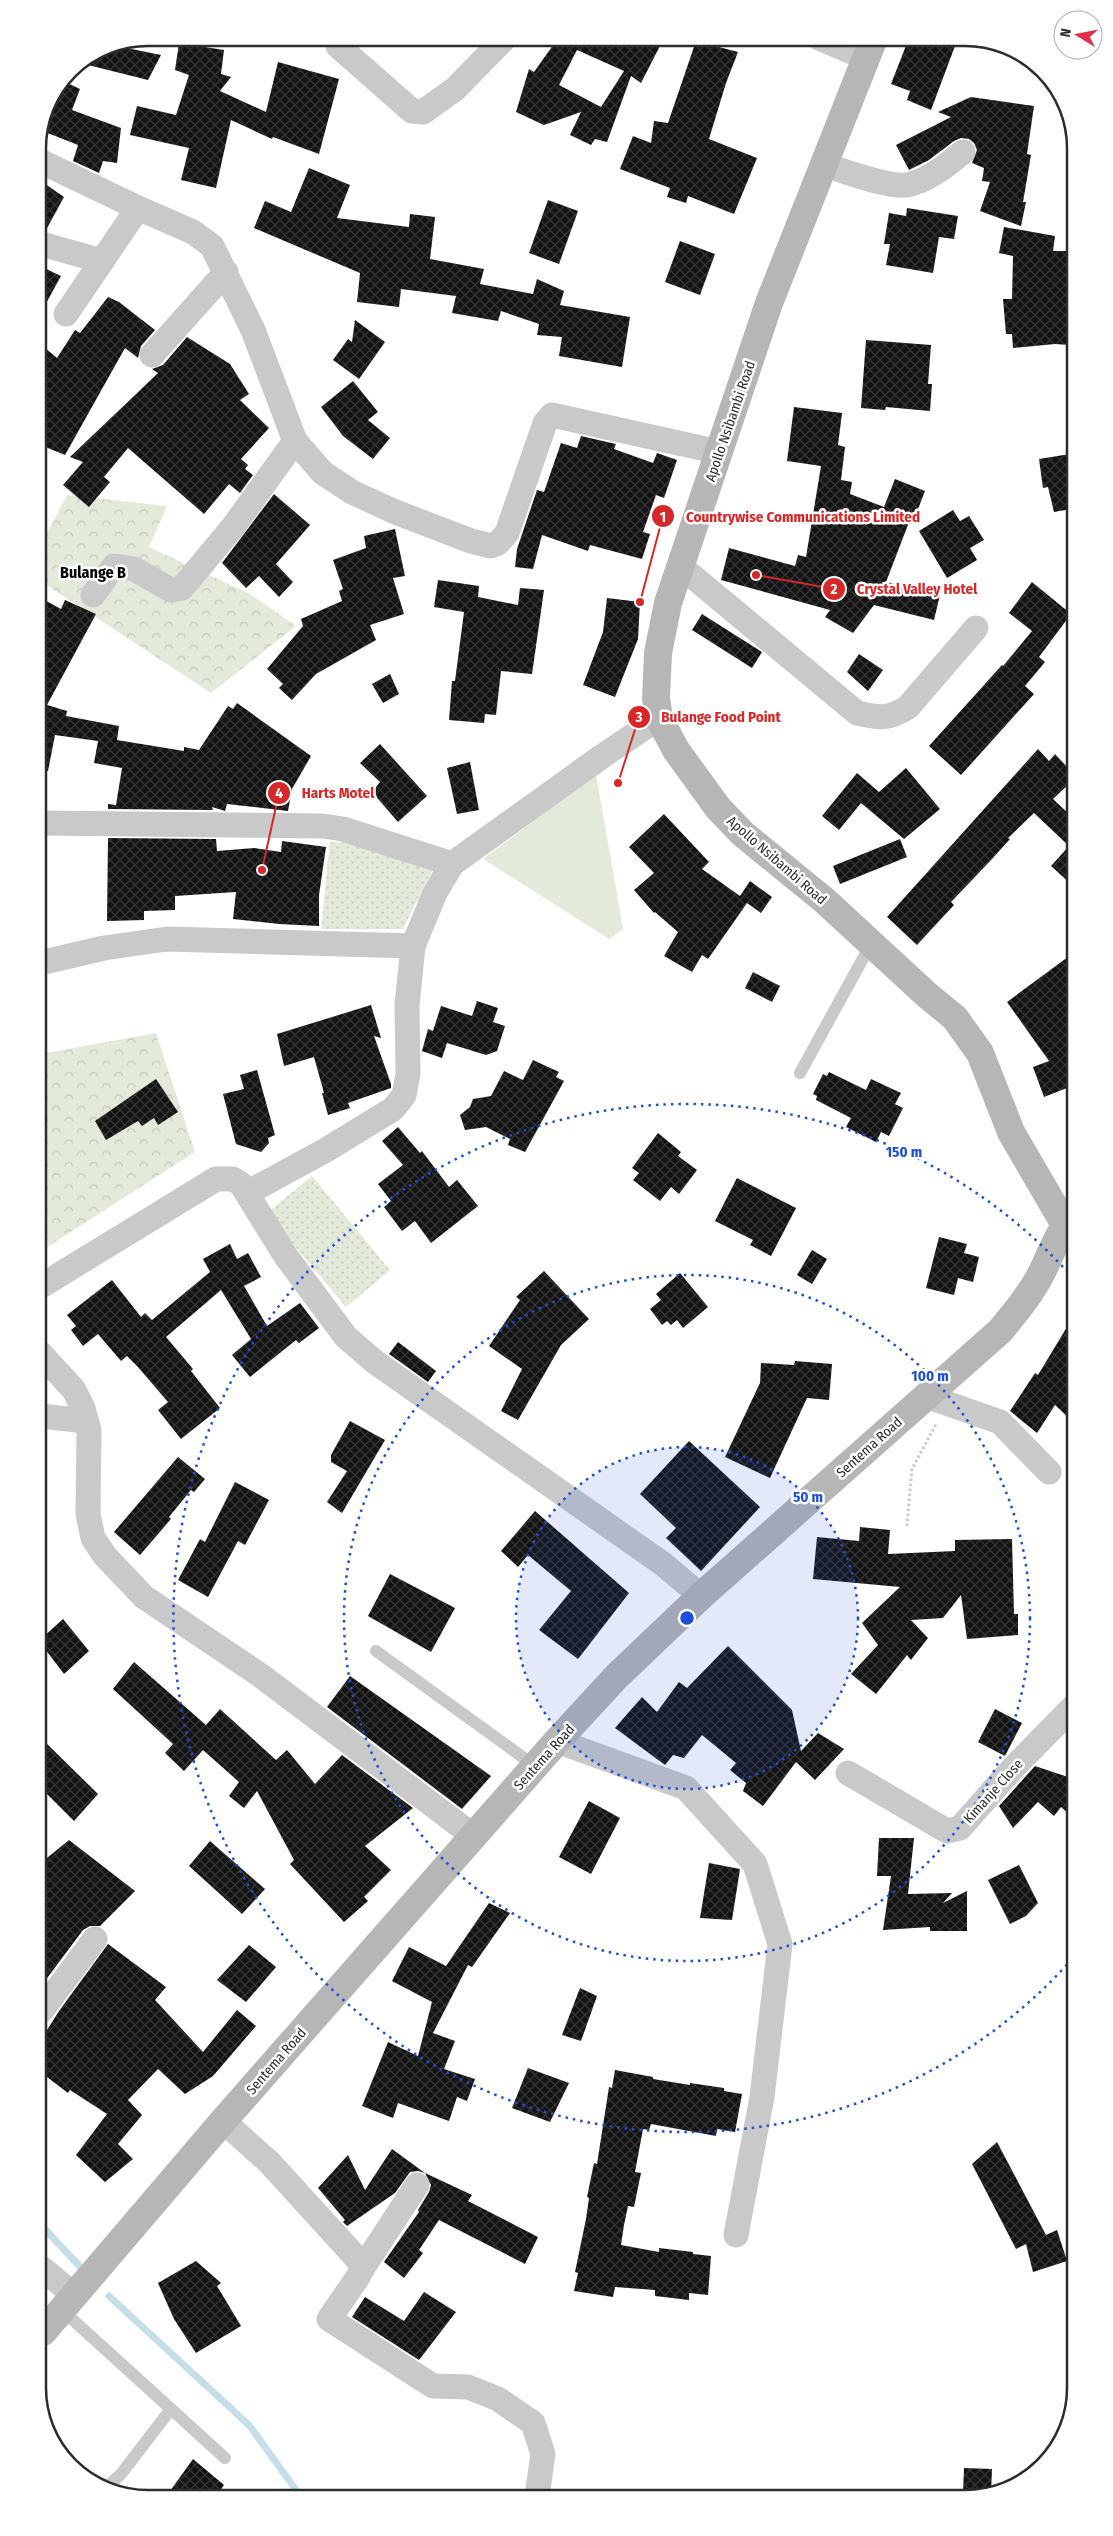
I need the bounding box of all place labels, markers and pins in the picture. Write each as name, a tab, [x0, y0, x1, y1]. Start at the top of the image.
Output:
callout: Countrywise Communications Limited	[651, 501, 930, 531]
callout: Crystal Valley Hotel	[822, 574, 987, 604]
callout: Bulange Food Point	[626, 702, 791, 732]
callout: Harts Motel	[267, 778, 384, 808]
centre of rings	[678, 1609, 696, 1627]

